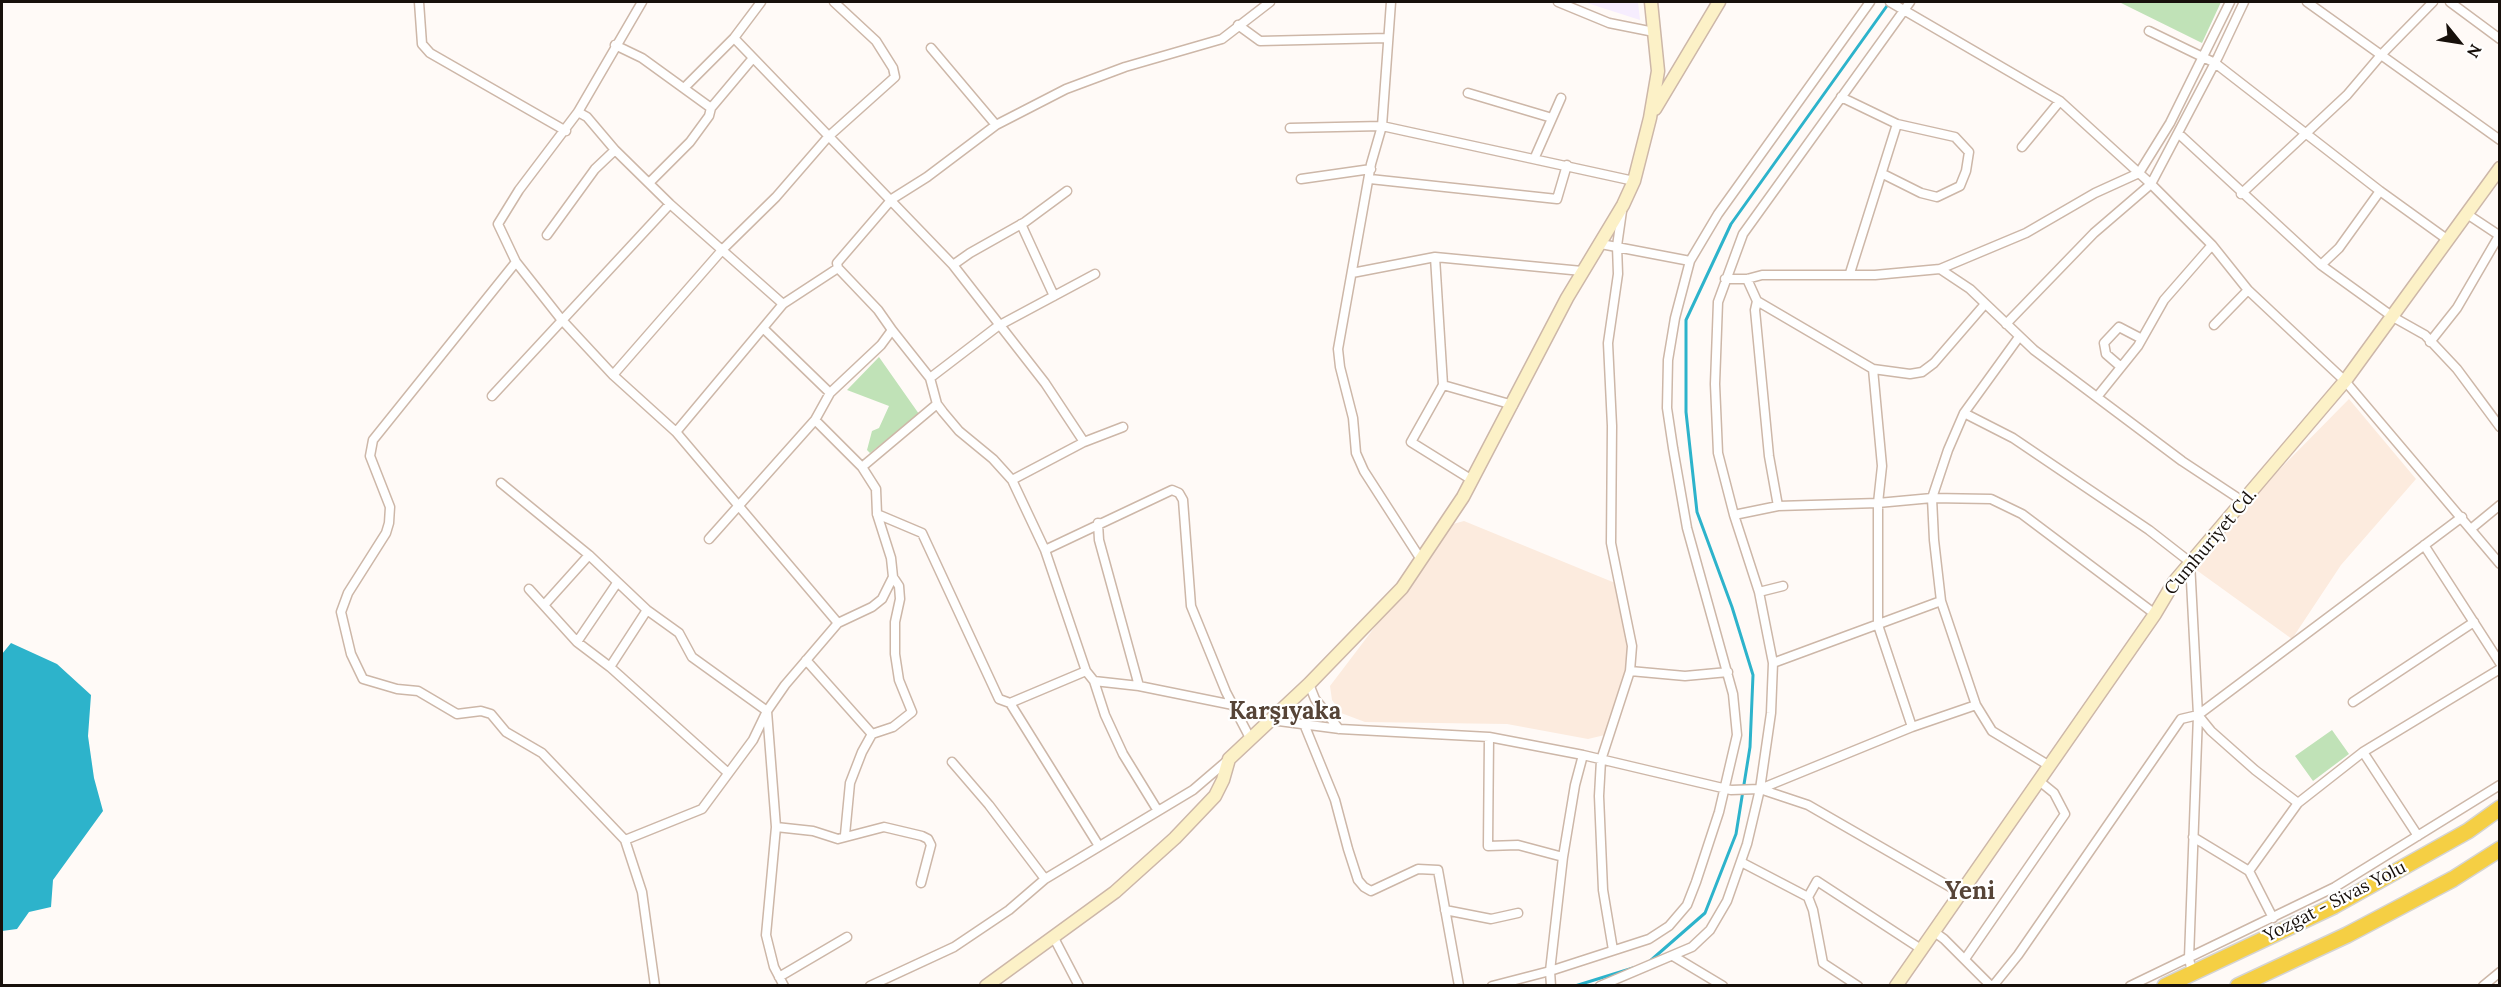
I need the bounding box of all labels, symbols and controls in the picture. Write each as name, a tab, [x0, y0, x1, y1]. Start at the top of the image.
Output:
north arrow	[2429, 12, 2489, 72]
text: N	[2463, 41, 2486, 61]
street label: Cumhuriyet Cd.	[2160, 484, 2262, 600]
district label: Karşıyaka	[1229, 698, 1341, 726]
street label: Yozgat - Sivas Yolu	[2260, 857, 2410, 947]
district label: Yeni	[1945, 878, 1995, 906]

